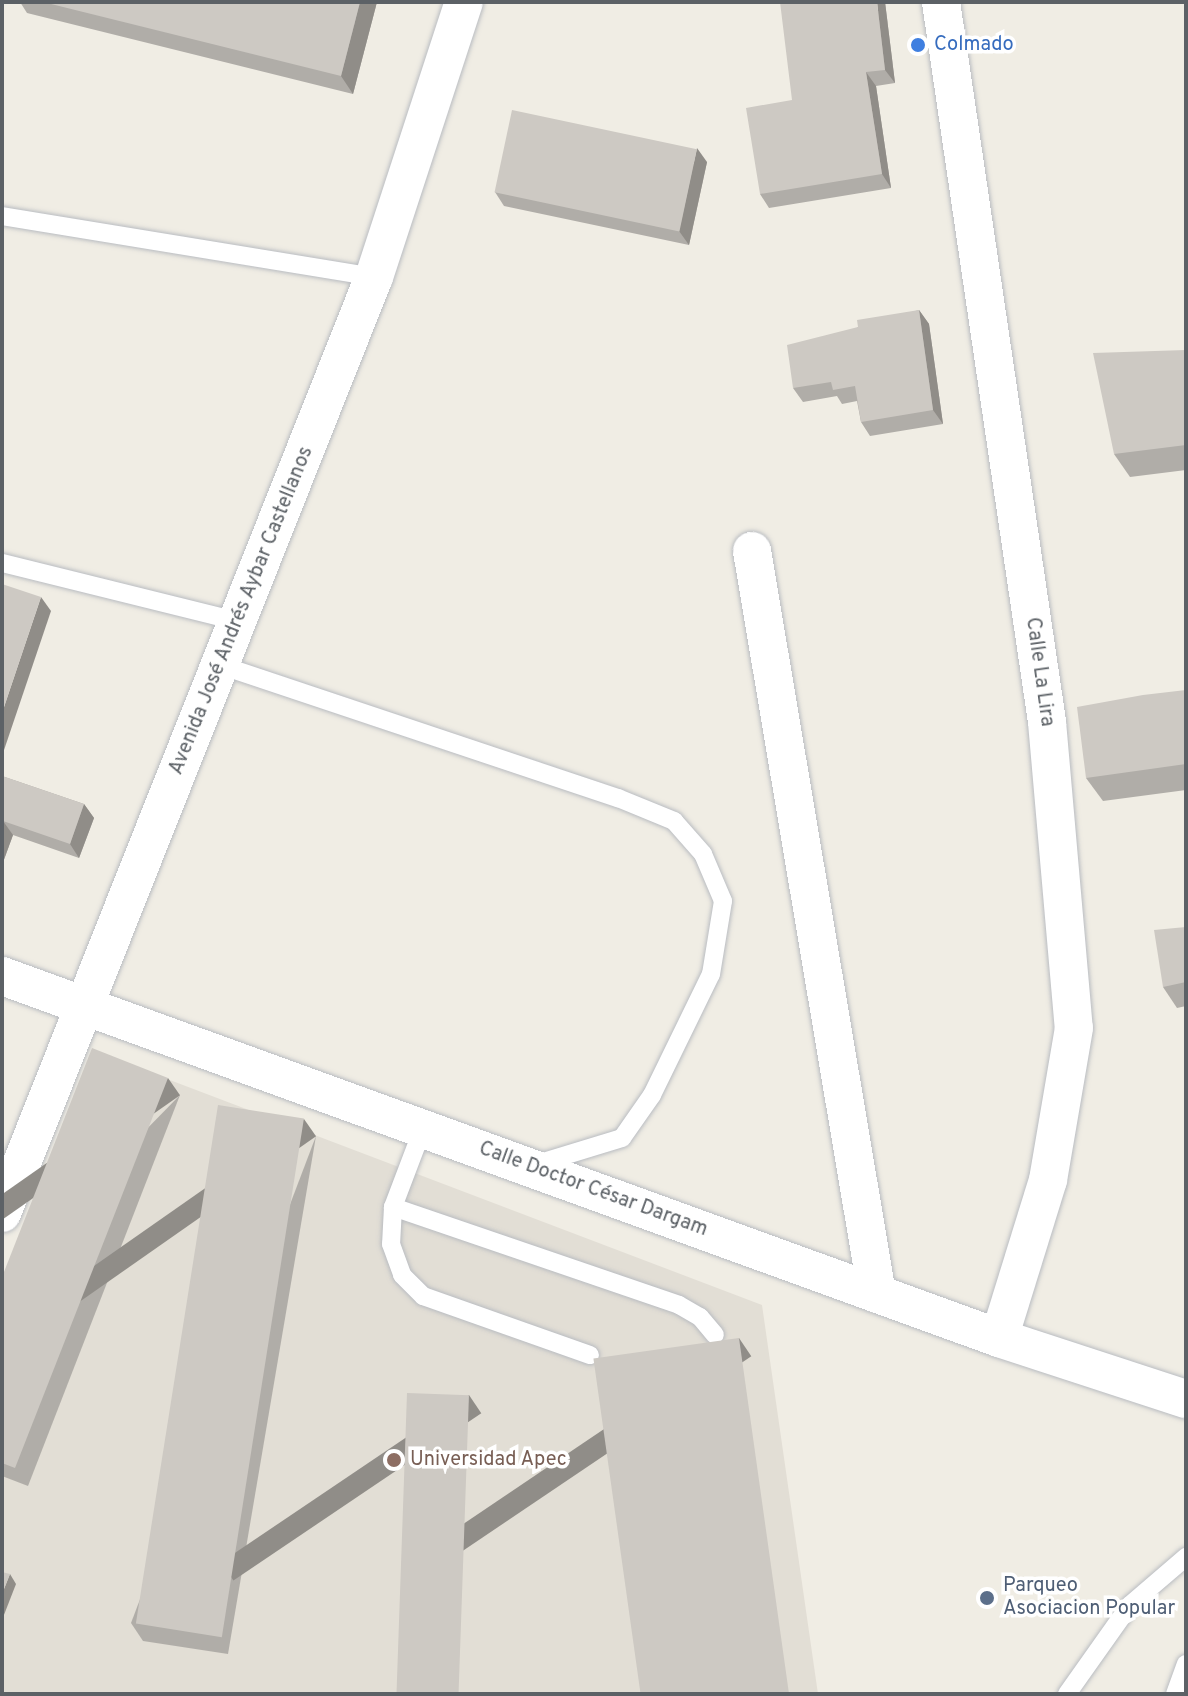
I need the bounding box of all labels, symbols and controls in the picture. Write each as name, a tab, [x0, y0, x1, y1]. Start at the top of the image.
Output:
place label: Colmado	[934, 33, 1014, 57]
marker: Colmado	[909, 36, 927, 54]
street label: Avenida José Andrés Aybar Castellanos	[165, 443, 319, 779]
street label: Calle La Lira	[1019, 616, 1059, 728]
street label: Calle Doctor César Dargam	[475, 1137, 711, 1243]
place label: Universidad Apec	[410, 1448, 568, 1472]
marker: Universidad Apec	[385, 1451, 403, 1469]
place label: Parqueo Asociacion Popular	[1003, 1574, 1175, 1621]
marker: Parqueo Asociacion Popular	[978, 1589, 996, 1607]

